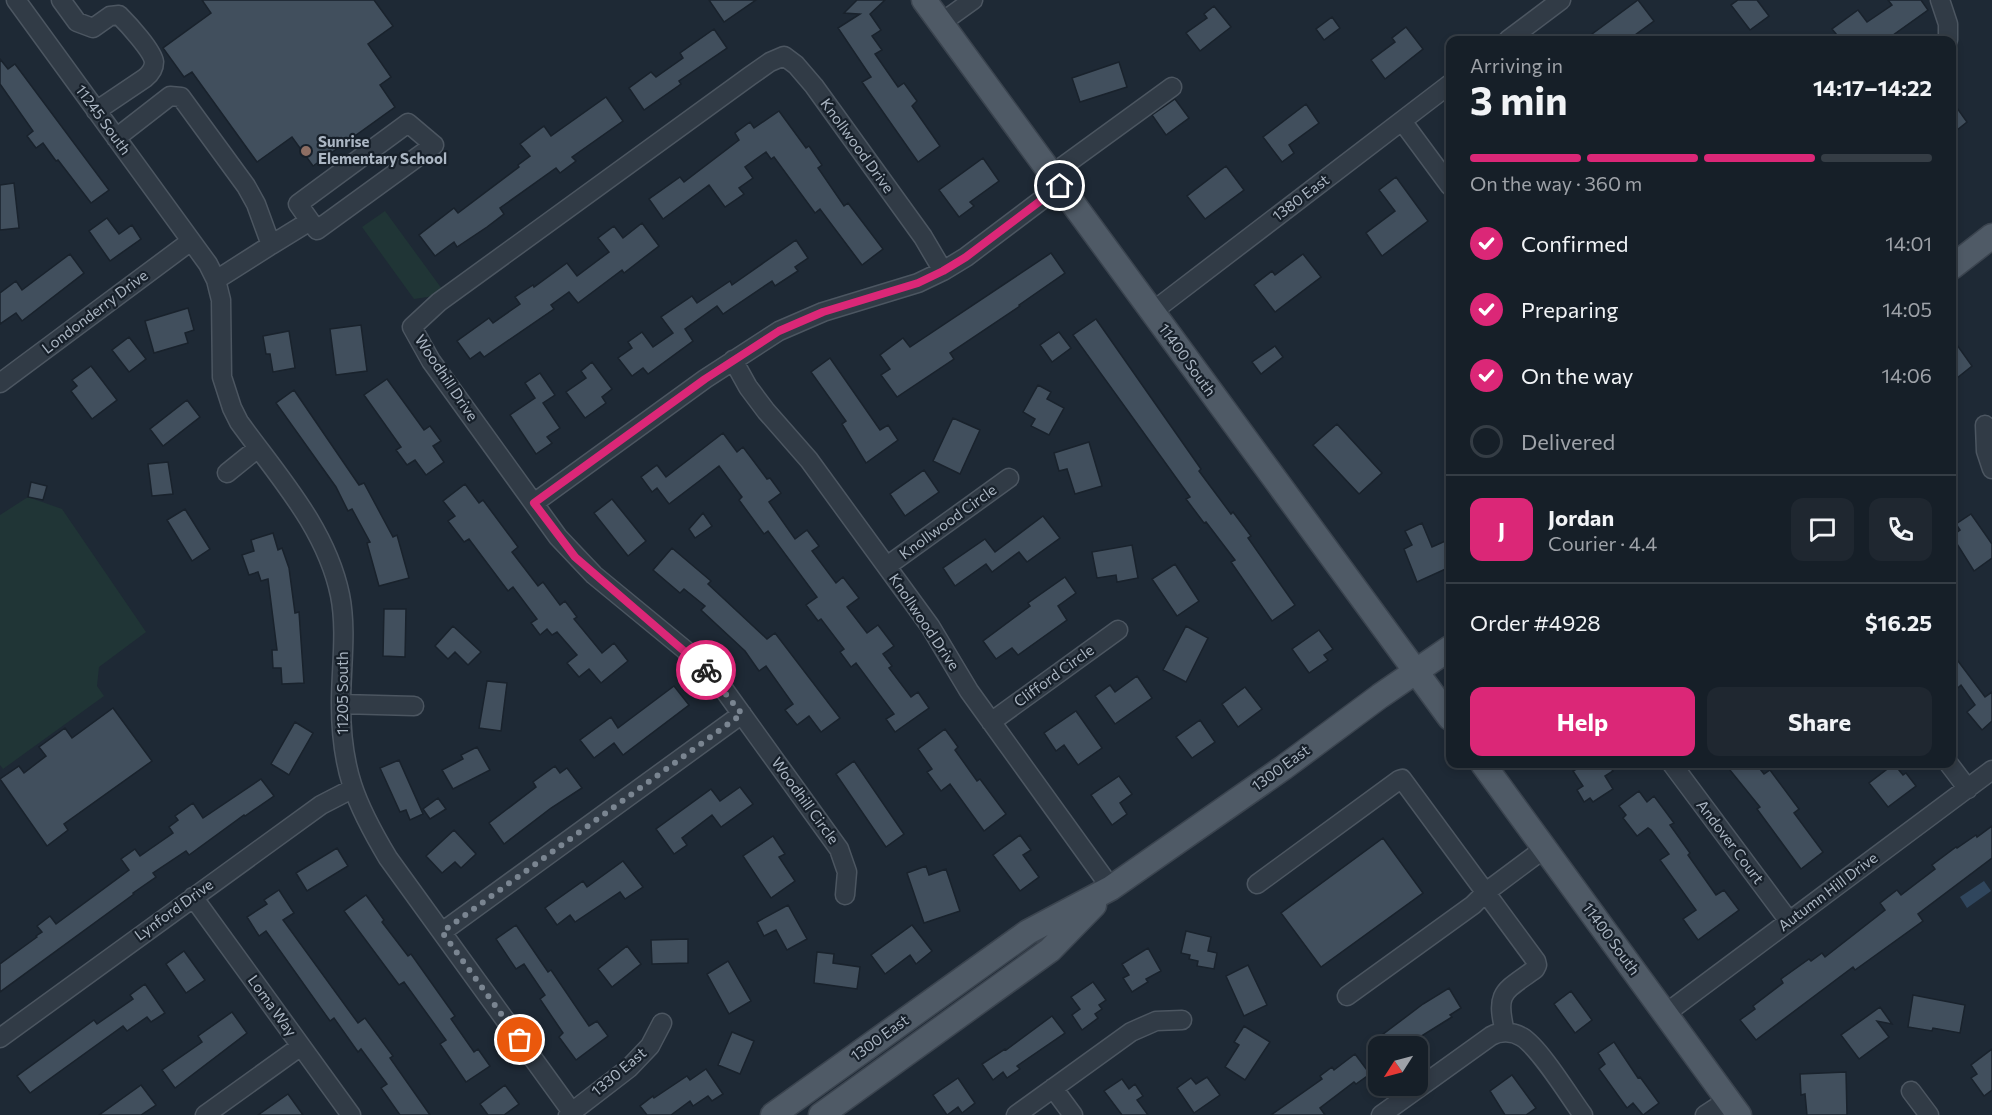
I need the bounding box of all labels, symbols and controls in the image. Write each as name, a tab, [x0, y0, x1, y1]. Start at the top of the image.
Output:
text: Arriving in	[1470, 53, 1563, 77]
text: 14:17–14:22	[1813, 74, 1932, 101]
text: 3 min	[1470, 75, 1568, 123]
street label: 11245 South	[72, 81, 135, 158]
street label: Knollwood Drive	[817, 95, 898, 196]
place label: Sunrise Elementary School	[318, 132, 447, 167]
marker: Sunrise Elementary School	[299, 144, 313, 158]
pin	[1034, 160, 1085, 211]
icon: home	[1043, 169, 1076, 202]
street label: 1380 East	[1268, 170, 1332, 224]
text: On the way · 360 m	[1470, 171, 1642, 195]
icon: check	[1470, 227, 1503, 260]
text: Confirmed	[1521, 230, 1628, 257]
text: 14:01	[1885, 231, 1932, 255]
street label: Londonderry Drive	[38, 266, 151, 357]
icon: check	[1470, 293, 1503, 326]
text: Preparing	[1521, 296, 1618, 323]
text: 14:05	[1882, 297, 1932, 321]
street label: 11400 South	[1156, 320, 1220, 399]
street label: Woodhill Drive	[411, 331, 482, 424]
icon: check	[1470, 359, 1503, 392]
text: On the way	[1521, 362, 1633, 389]
text: 14:06	[1882, 363, 1932, 387]
text: Delivered	[1521, 428, 1615, 455]
street label: Knollwood Circle	[895, 480, 999, 562]
button: chat	[1791, 498, 1854, 561]
button: phone	[1869, 498, 1932, 561]
text: Jordan	[1548, 504, 1614, 531]
text: J	[1498, 516, 1505, 543]
text: Courier · 4.4	[1548, 531, 1657, 555]
street label: Knollwood Drive	[886, 570, 964, 673]
text: Order #4928	[1470, 609, 1601, 636]
text: $16.25	[1865, 609, 1932, 636]
courier	[676, 640, 736, 700]
street label: Clifford Circle	[1010, 640, 1097, 710]
street label: 11205 South	[333, 651, 351, 735]
icon: bike	[690, 654, 723, 687]
button: Help	[1470, 687, 1695, 756]
button: Share	[1707, 687, 1932, 756]
street label: 1300 East	[1248, 740, 1313, 794]
street label: Woodhill Circle	[768, 754, 843, 847]
street label: Andover Court	[1693, 796, 1768, 887]
street label: Autumn Hill Drive	[1774, 848, 1881, 934]
street label: Lynford Drive	[131, 875, 216, 944]
street label: 11400 South	[1580, 899, 1644, 978]
street label: Loma Way	[245, 971, 301, 1040]
street label: 1300 East	[847, 1010, 912, 1064]
pin	[494, 1014, 545, 1065]
icon: bag	[503, 1023, 536, 1056]
north arrow	[1368, 1036, 1428, 1096]
map controls	[1368, 1036, 1428, 1096]
street label: 1330 East	[587, 1043, 649, 1099]

